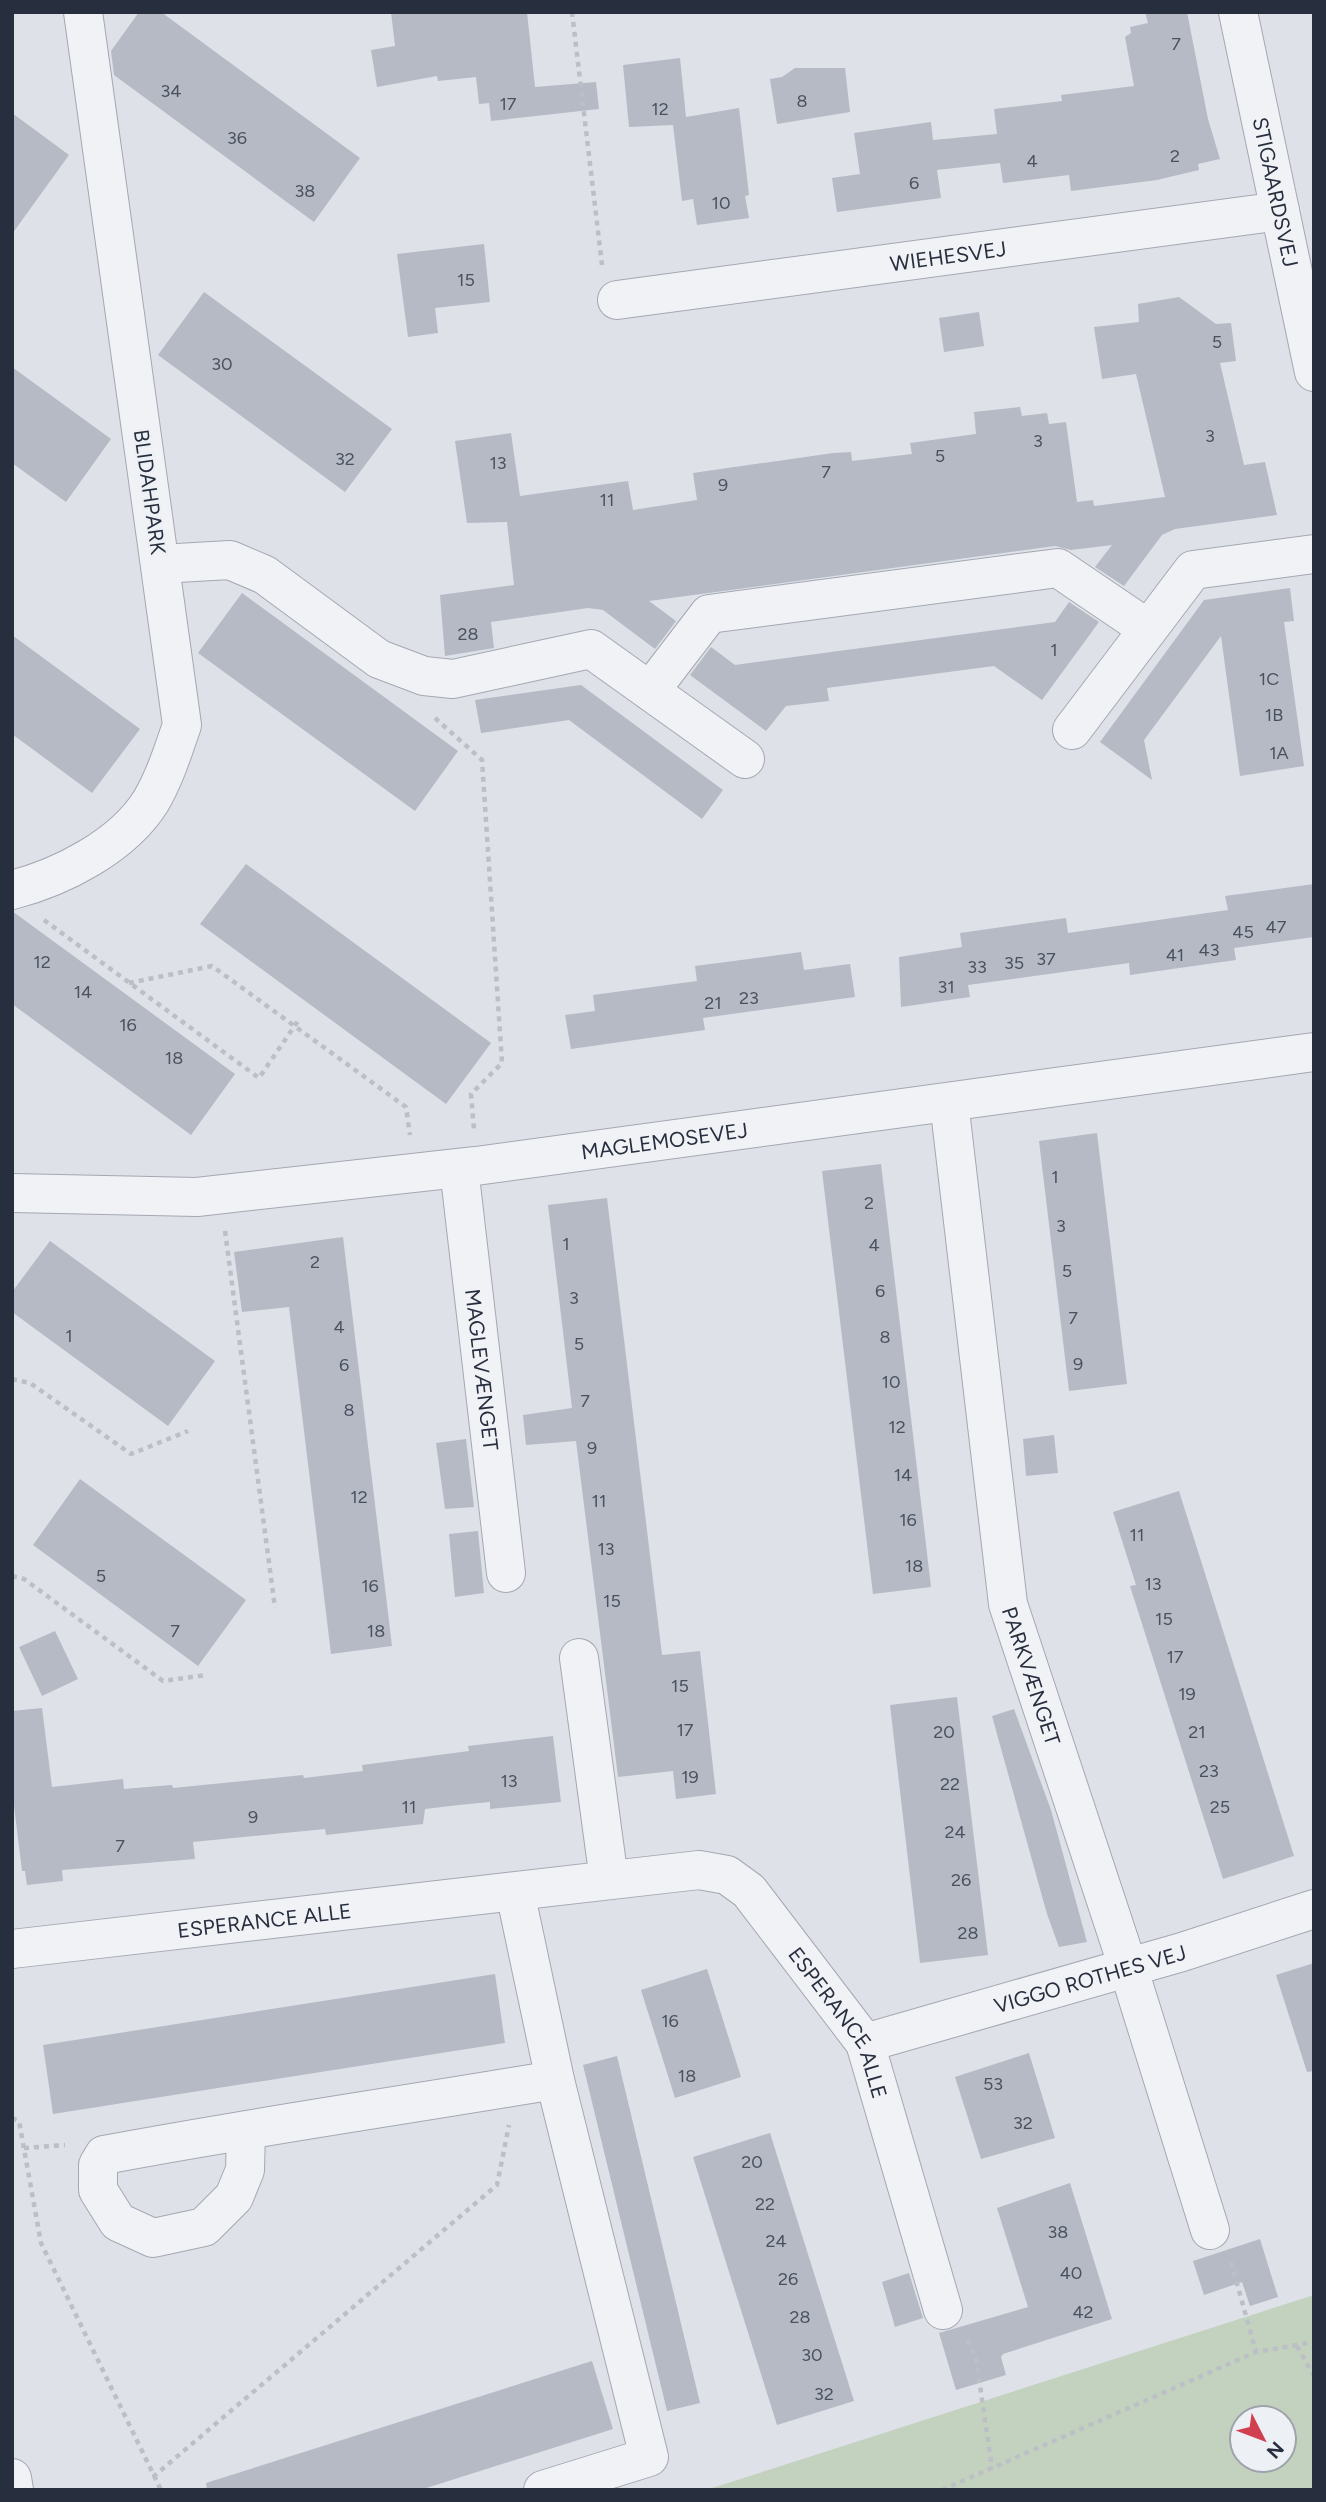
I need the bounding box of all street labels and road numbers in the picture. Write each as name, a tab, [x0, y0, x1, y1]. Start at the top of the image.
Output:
street label: STIGAARDSVEJ	[1248, 115, 1304, 269]
street label: WIEHESVEJ	[888, 235, 1008, 276]
street label: BLIDAHPARK	[129, 428, 171, 556]
street label: MAGLEMOSEVEJ	[580, 1117, 749, 1164]
street label: MAGLEVÆNGET	[461, 1287, 504, 1452]
street label: PARKVÆNGET	[997, 1603, 1066, 1749]
street label: ESPERANCE ALLE	[176, 1898, 353, 1942]
street label: VIGGO ROTHES VEJ	[991, 1939, 1189, 2018]
street label: ESPERANCE ALLE	[784, 1942, 893, 2101]

